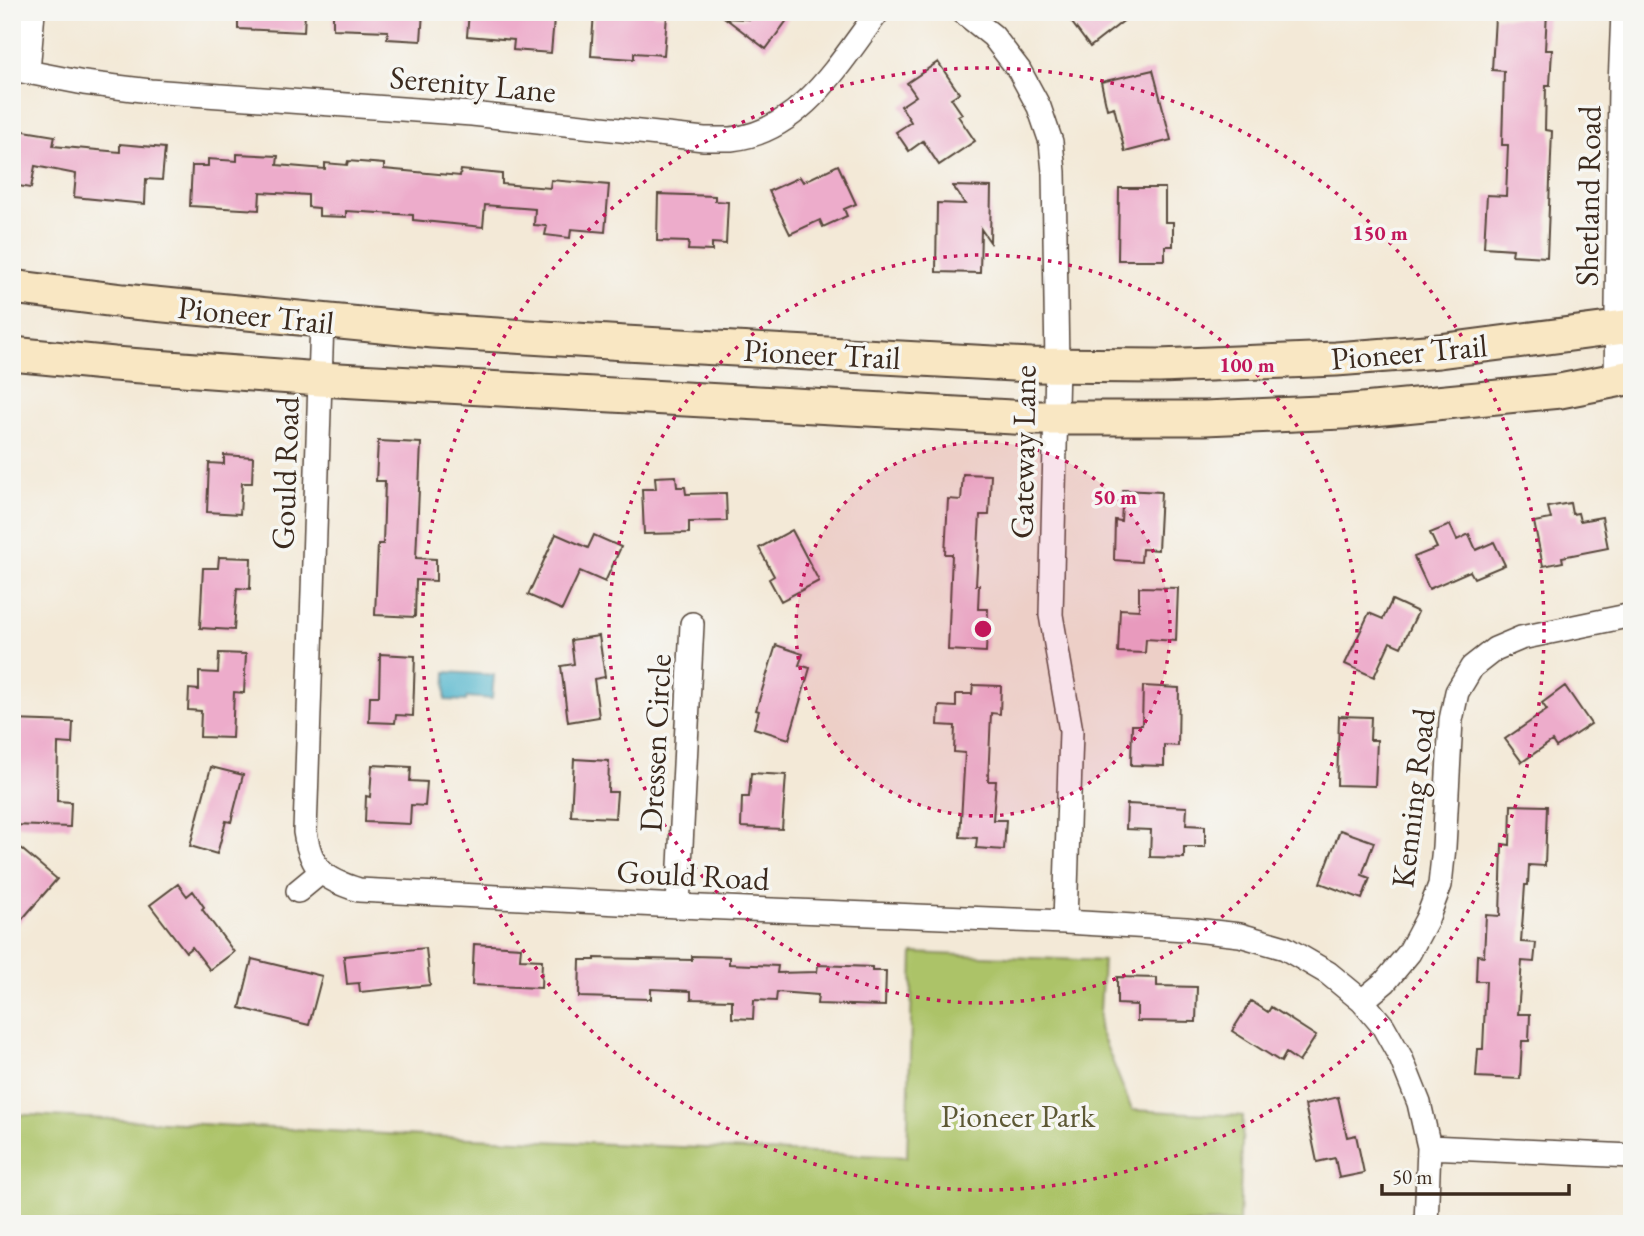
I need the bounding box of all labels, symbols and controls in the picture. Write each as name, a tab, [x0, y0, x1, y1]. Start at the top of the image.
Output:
street label: Serenity Lane	[388, 56, 558, 112]
street label: Shetland Road	[1565, 104, 1611, 287]
text: 150 m	[1352, 219, 1408, 246]
street label: Pioneer Trail	[176, 286, 337, 344]
street label: Pioneer Trail	[1329, 324, 1489, 380]
street label: Pioneer Trail	[742, 329, 902, 379]
text: 100 m	[1219, 351, 1275, 378]
street label: Gateway Lane	[1000, 365, 1046, 539]
street label: Gould Road	[261, 395, 309, 550]
text: 50 m	[1093, 483, 1137, 510]
centre of rings	[971, 617, 995, 641]
street label: Dressen Circle	[629, 653, 681, 833]
street label: Kenning Road	[1381, 705, 1445, 890]
street label: Gould Road	[615, 850, 771, 900]
park label: Pioneer Park	[941, 1095, 1096, 1137]
scale bar	[1382, 1152, 1569, 1196]
text: 50 m	[1392, 1163, 1433, 1190]

